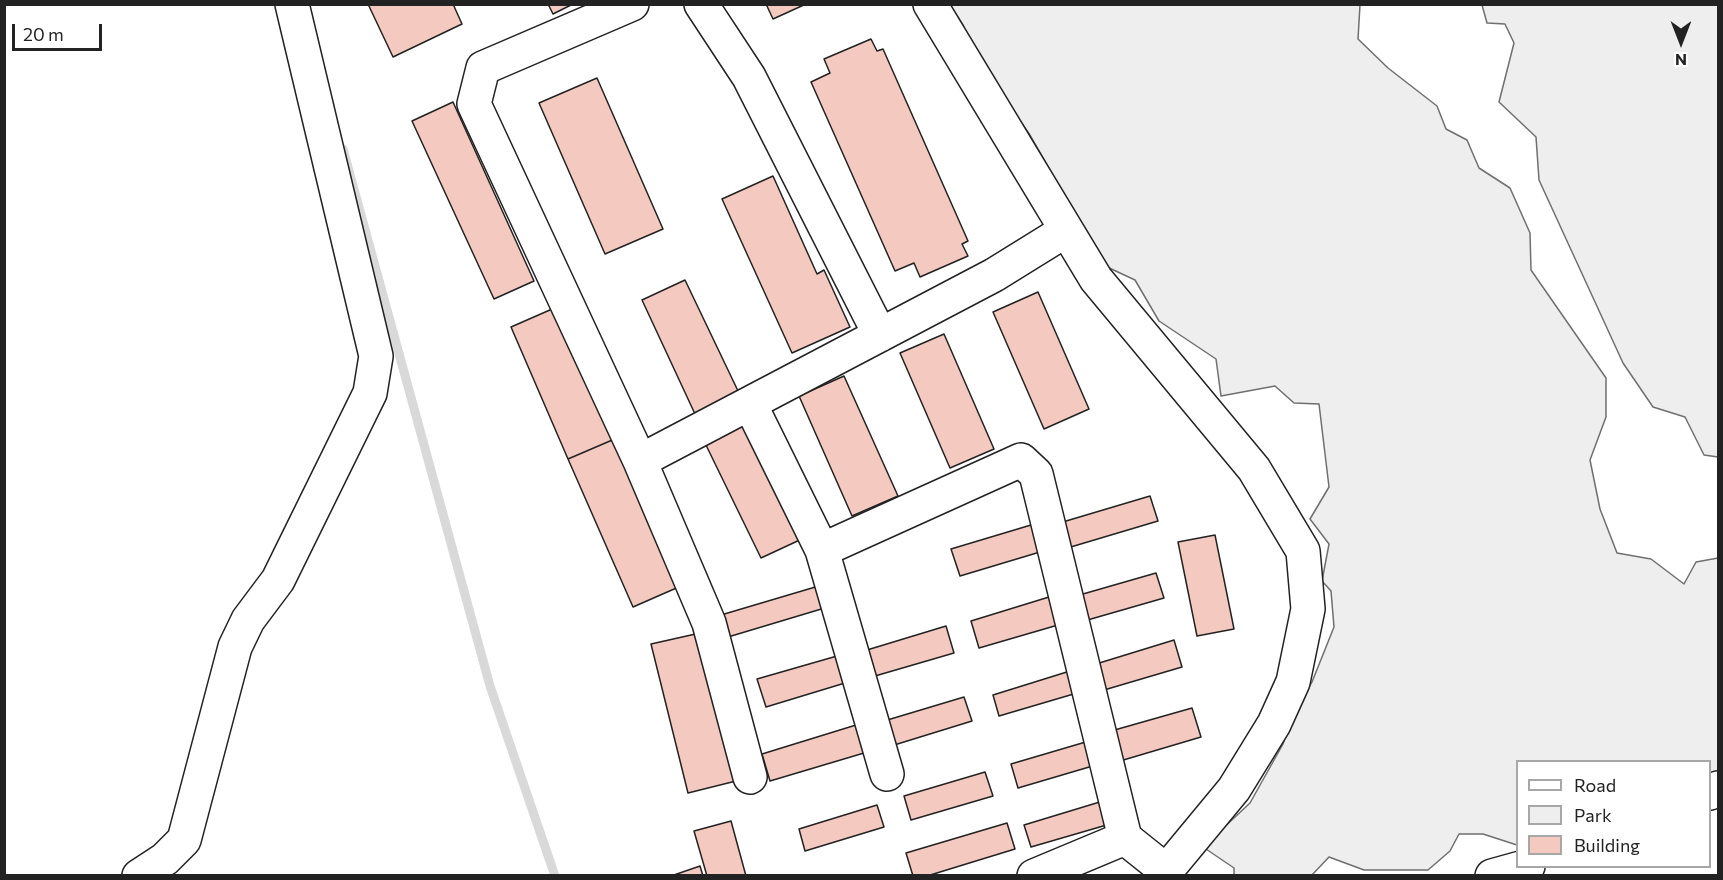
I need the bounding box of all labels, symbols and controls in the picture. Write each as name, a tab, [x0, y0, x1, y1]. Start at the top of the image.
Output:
scale bar	[15, 12, 105, 50]
north arrow	[1651, 12, 1711, 72]
text: 20 m	[23, 23, 64, 45]
text: N	[1675, 51, 1687, 70]
legend	[1516, 760, 1711, 868]
text: Road	[1574, 774, 1616, 796]
text: Park	[1574, 804, 1612, 826]
text: Building	[1574, 834, 1640, 856]

